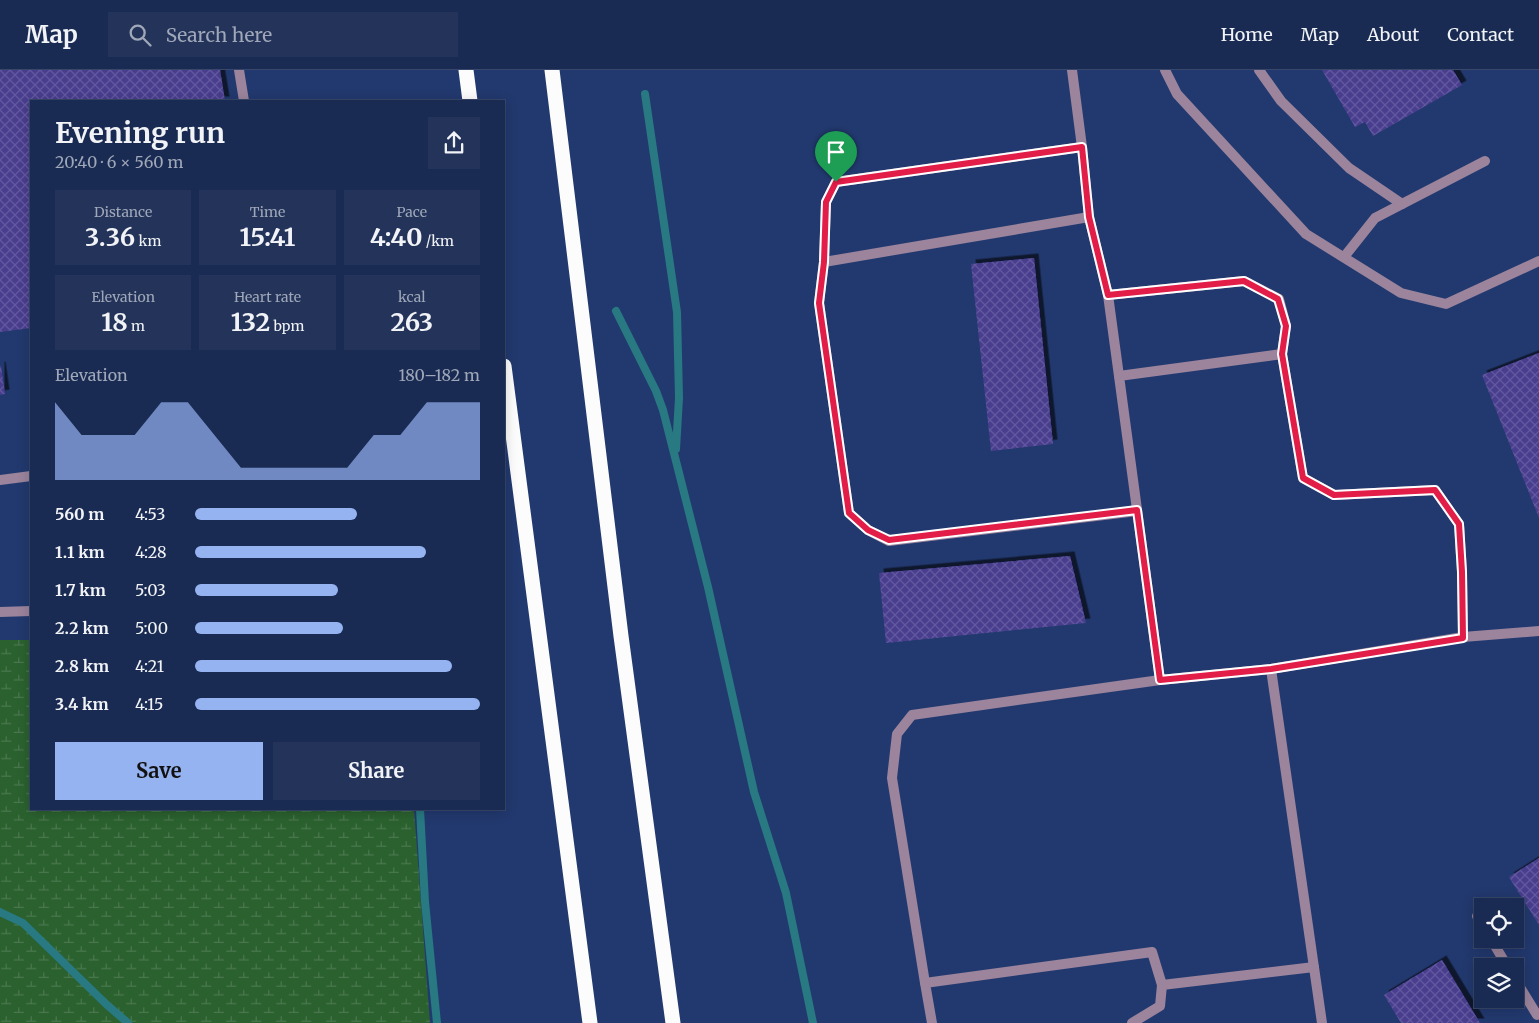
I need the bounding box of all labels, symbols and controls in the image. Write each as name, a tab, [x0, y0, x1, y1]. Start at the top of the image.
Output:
search box	[108, 12, 458, 57]
text: Map	[25, 19, 78, 50]
icon: search	[126, 21, 154, 49]
text: Search here	[166, 23, 272, 47]
text: Home	[1221, 23, 1273, 46]
text: Map	[1301, 23, 1339, 46]
text: About	[1367, 23, 1419, 46]
text: Contact	[1447, 23, 1514, 46]
text: Evening run	[55, 115, 225, 151]
button: share	[428, 117, 480, 169]
pin	[815, 131, 857, 182]
icon: arrive	[822, 138, 850, 166]
text: 20:40 · 6 × 560 m	[55, 152, 183, 172]
text: Distance	[94, 203, 152, 221]
text: Time	[250, 203, 285, 221]
text: Pace	[397, 203, 427, 221]
text: 3.36	[85, 221, 135, 253]
text: 15:41	[240, 221, 295, 253]
text: 4:40	[370, 221, 422, 253]
text: km	[135, 232, 161, 250]
text: /km	[422, 232, 454, 250]
text: Elevation	[91, 288, 155, 306]
text: Heart rate	[234, 288, 301, 306]
text: kcal	[398, 288, 426, 306]
text: 18	[101, 306, 128, 338]
text: 132	[231, 306, 270, 338]
text: 263	[390, 306, 433, 338]
text: m	[128, 317, 145, 335]
text: bpm	[270, 317, 304, 335]
text: Elevation	[55, 365, 128, 385]
text: 180–182 m	[398, 365, 480, 385]
text: 560 m	[55, 504, 104, 524]
text: 4:53	[135, 504, 165, 524]
text: 1.1 km	[55, 542, 105, 562]
text: 4:28	[135, 542, 167, 562]
text: 1.7 km	[55, 580, 106, 600]
text: 5:03	[135, 580, 166, 600]
text: 2.2 km	[55, 618, 109, 638]
text: 5:00	[135, 618, 168, 638]
text: 2.8 km	[55, 656, 109, 676]
text: 4:21	[135, 656, 164, 676]
text: 3.4 km	[55, 694, 109, 714]
text: 4:15	[135, 694, 163, 714]
button: Save	[55, 742, 263, 800]
button: Share	[273, 742, 480, 800]
map controls	[1474, 898, 1524, 1008]
button: locate	[1474, 898, 1524, 948]
button: layers	[1474, 958, 1524, 1008]

